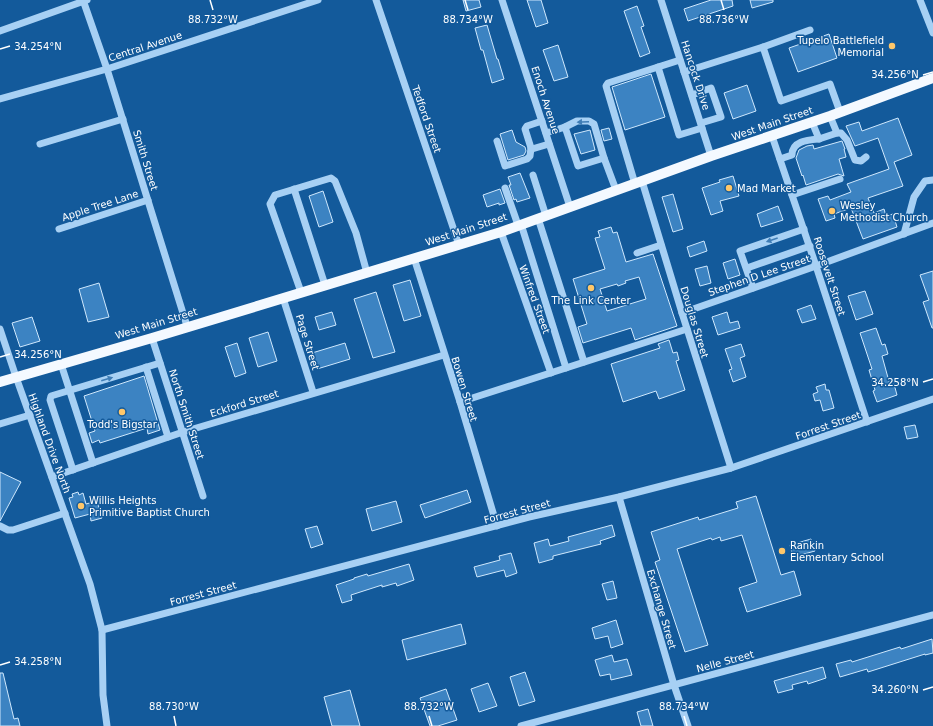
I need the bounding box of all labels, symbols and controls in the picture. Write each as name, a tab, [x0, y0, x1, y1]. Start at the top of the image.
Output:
text: 88.732°W	[188, 14, 238, 25]
text: 88.734°W	[443, 14, 493, 25]
text: 88.736°W	[699, 14, 749, 25]
street label: Central Avenue	[107, 29, 183, 64]
place label: Tupelo Battlefield Memorial	[796, 35, 884, 58]
street label: Hancock Drive	[679, 39, 712, 111]
text: 34.254°N	[14, 41, 62, 52]
marker: Tupelo Battlefield Memorial	[887, 41, 897, 51]
street label: Enoch Avenue	[529, 65, 562, 136]
text: 34.256°N	[871, 69, 919, 80]
street label: Tedford Street	[410, 83, 443, 154]
street label: West Main Street	[730, 104, 814, 143]
one-way arrow	[577, 118, 589, 125]
street label: Smith Street	[131, 129, 160, 192]
marker: Mad Market	[724, 183, 734, 193]
place label: Mad Market	[737, 183, 796, 194]
street label: Apple Tree Lane	[60, 188, 140, 223]
place label: Wesley Methodist Church	[840, 200, 928, 223]
marker: Wesley Methodist Church	[827, 206, 837, 216]
street label: West Main Street	[424, 211, 508, 248]
street label: Roosevelt Street	[812, 235, 848, 317]
one-way arrow	[766, 237, 778, 243]
street label: Stephen D Lee Street	[707, 253, 812, 298]
street label: Winfred Street	[517, 263, 552, 335]
marker: The Link Center	[586, 283, 596, 293]
street label: Douglas Street	[678, 285, 711, 359]
place label: The Link Center	[550, 295, 631, 306]
street label: West Main Street	[114, 306, 199, 341]
street label: Page Street	[294, 313, 321, 371]
text: 34.256°N	[14, 349, 62, 360]
street label: Bowen Street	[449, 355, 480, 423]
street label: North Smith Street	[167, 368, 206, 461]
one-way arrow	[101, 376, 113, 382]
text: 34.258°N	[871, 377, 919, 388]
street label: Eckford Street	[209, 388, 280, 419]
street label: Highland Drive North	[26, 392, 73, 495]
marker: Todd's Bigstar	[117, 407, 127, 417]
street label: Forrest Street	[794, 409, 862, 442]
place label: Todd's Bigstar	[86, 419, 158, 430]
place label: Willis Heights Primitive Baptist Church	[89, 495, 210, 518]
street label: Forrest Street	[483, 497, 552, 526]
marker: Willis Heights Primitive Baptist Church	[76, 501, 86, 511]
place label: Rankin Elementary School	[790, 540, 884, 563]
marker: Rankin Elementary School	[777, 546, 787, 556]
street label: Exchange Street	[645, 568, 678, 650]
street label: Forrest Street	[169, 579, 238, 608]
street label: Nelle Street	[695, 649, 755, 674]
text: 34.258°N	[14, 656, 62, 667]
text: 34.260°N	[871, 684, 919, 695]
text: 88.730°W	[149, 701, 199, 712]
text: 88.732°W	[404, 701, 454, 712]
text: 88.734°W	[659, 701, 709, 712]

